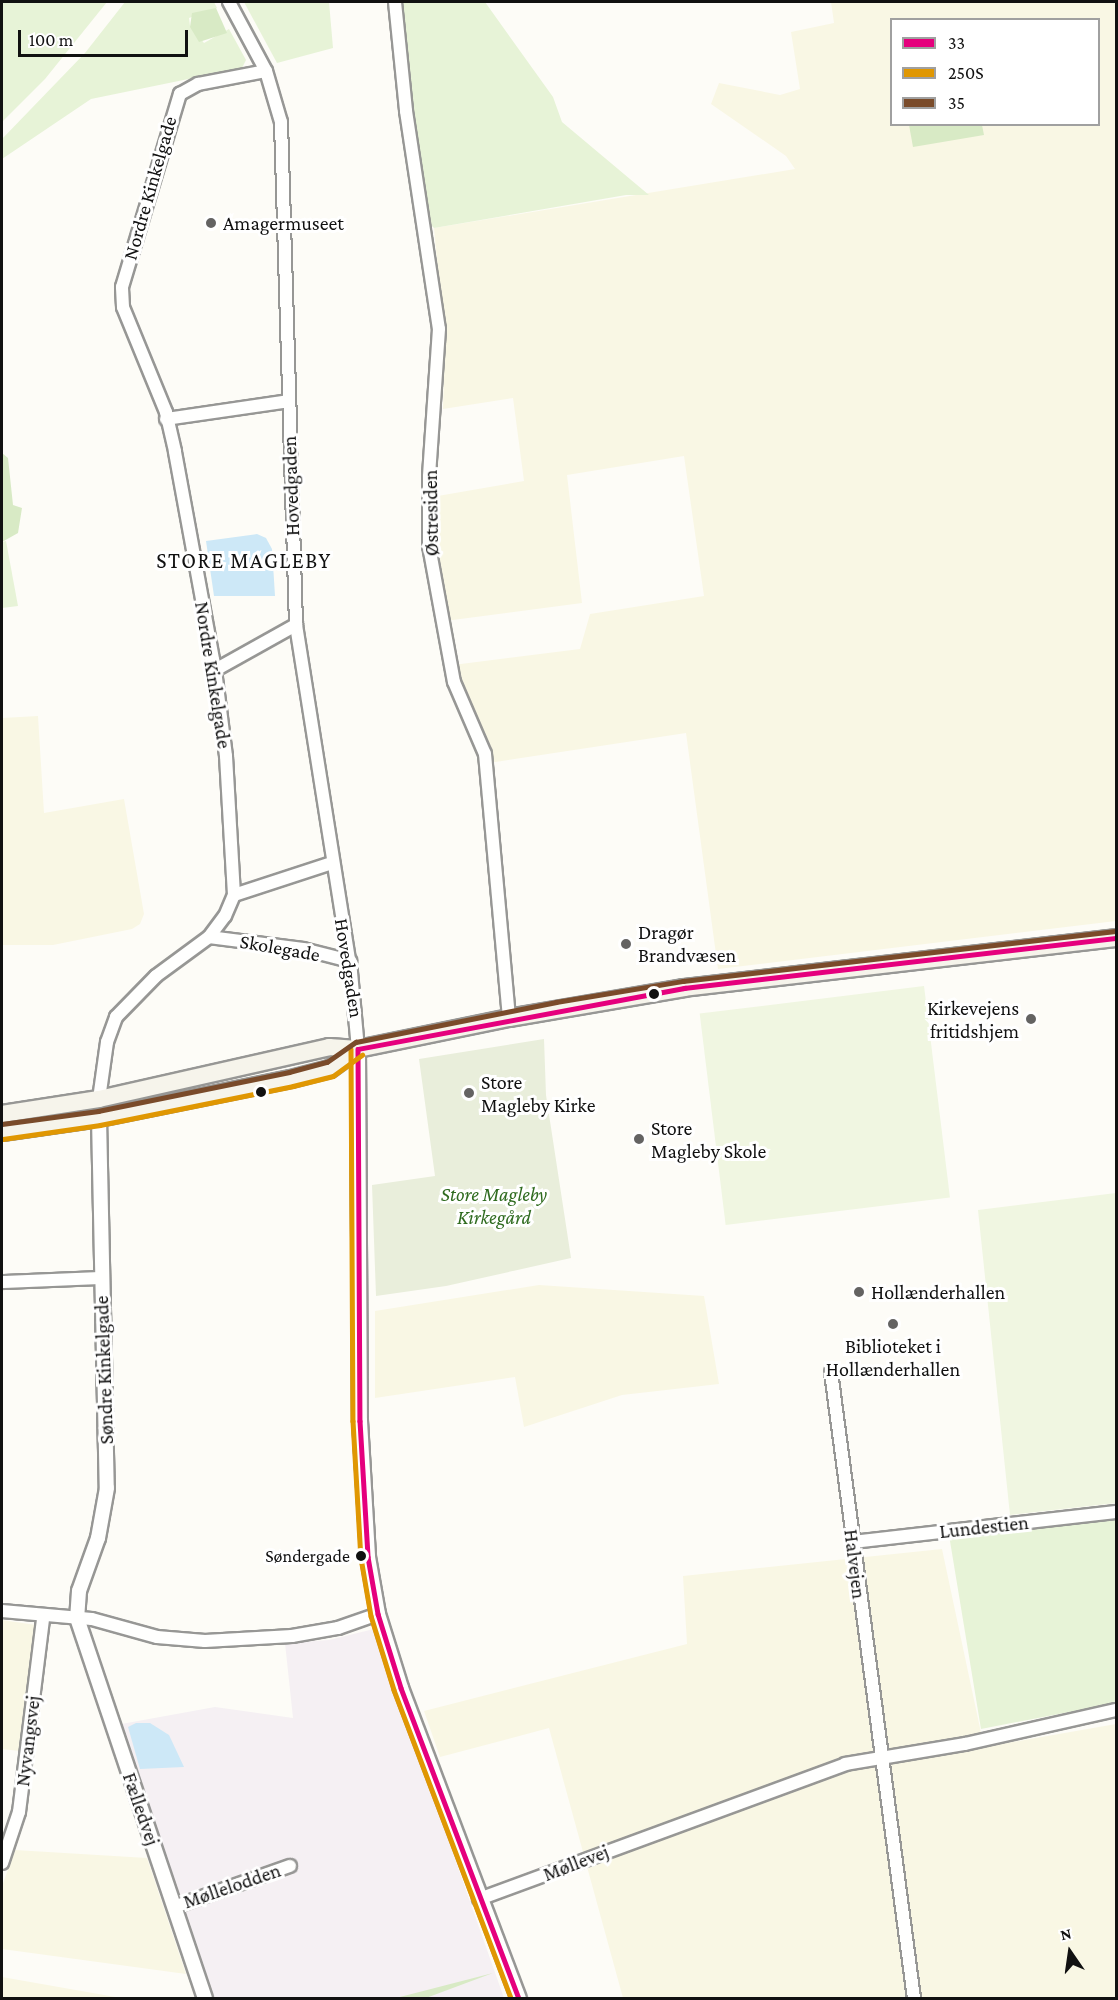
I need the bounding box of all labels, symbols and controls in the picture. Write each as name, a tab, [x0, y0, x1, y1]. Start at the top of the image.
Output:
scale bar	[21, 18, 190, 56]
legend	[890, 18, 1100, 126]
text: 100 m	[29, 30, 73, 50]
text: 33	[948, 33, 965, 53]
text: 250S	[948, 63, 984, 83]
text: 35	[948, 93, 965, 113]
street label: Nordre Kinkelgade	[118, 113, 182, 263]
place label: Amagermuseet	[223, 211, 344, 235]
marker: Amagermuseet	[204, 216, 218, 230]
street label: Hovedgaden	[277, 435, 305, 537]
street label: Østresiden	[418, 470, 444, 556]
district label: STORE MAGLEBY	[156, 548, 332, 574]
street label: Nordre Kinkelgade	[190, 600, 236, 750]
street label: Hovedgaden	[329, 917, 369, 1019]
place label: Dragør Brandvæsen	[638, 921, 736, 968]
street label: Skolegade	[238, 929, 322, 967]
marker: Dragør Brandvæsen	[619, 937, 633, 951]
unlabelled marker	[648, 988, 660, 1000]
place label: Kirkevejens fritidshjem	[927, 996, 1019, 1043]
marker: Kirkevejens fritidshjem	[1024, 1012, 1038, 1026]
place label: Store Magleby Kirke	[481, 1070, 596, 1117]
unlabelled marker	[255, 1086, 267, 1098]
marker: Store Magleby Kirke	[462, 1086, 476, 1100]
place label: Store Magleby Skole	[651, 1116, 766, 1163]
marker: Store Magleby Skole	[632, 1132, 646, 1146]
park label: Store Magleby Kirkegård	[441, 1183, 547, 1230]
place label: Hollænderhallen	[871, 1280, 1005, 1304]
marker: Hollænderhallen	[852, 1285, 866, 1299]
street label: Søndre Kinkelgade	[89, 1295, 119, 1445]
marker: Biblioteket i Hollænderhallen	[886, 1317, 900, 1331]
place label: Biblioteket i Hollænderhallen	[826, 1334, 960, 1381]
street label: Lundestien	[938, 1510, 1030, 1544]
street label: Halvejen	[839, 1528, 871, 1600]
place label: Søndergade	[265, 1545, 350, 1567]
marker: Søndergade	[355, 1550, 367, 1562]
street label: Nyvangsvej	[11, 1694, 45, 1788]
street label: Fælledvej	[117, 1769, 165, 1849]
street label: Møllevej	[540, 1840, 612, 1886]
street label: Møllelodden	[180, 1858, 284, 1914]
north arrow	[1040, 1922, 1100, 1982]
text: N	[1059, 1924, 1073, 1943]

